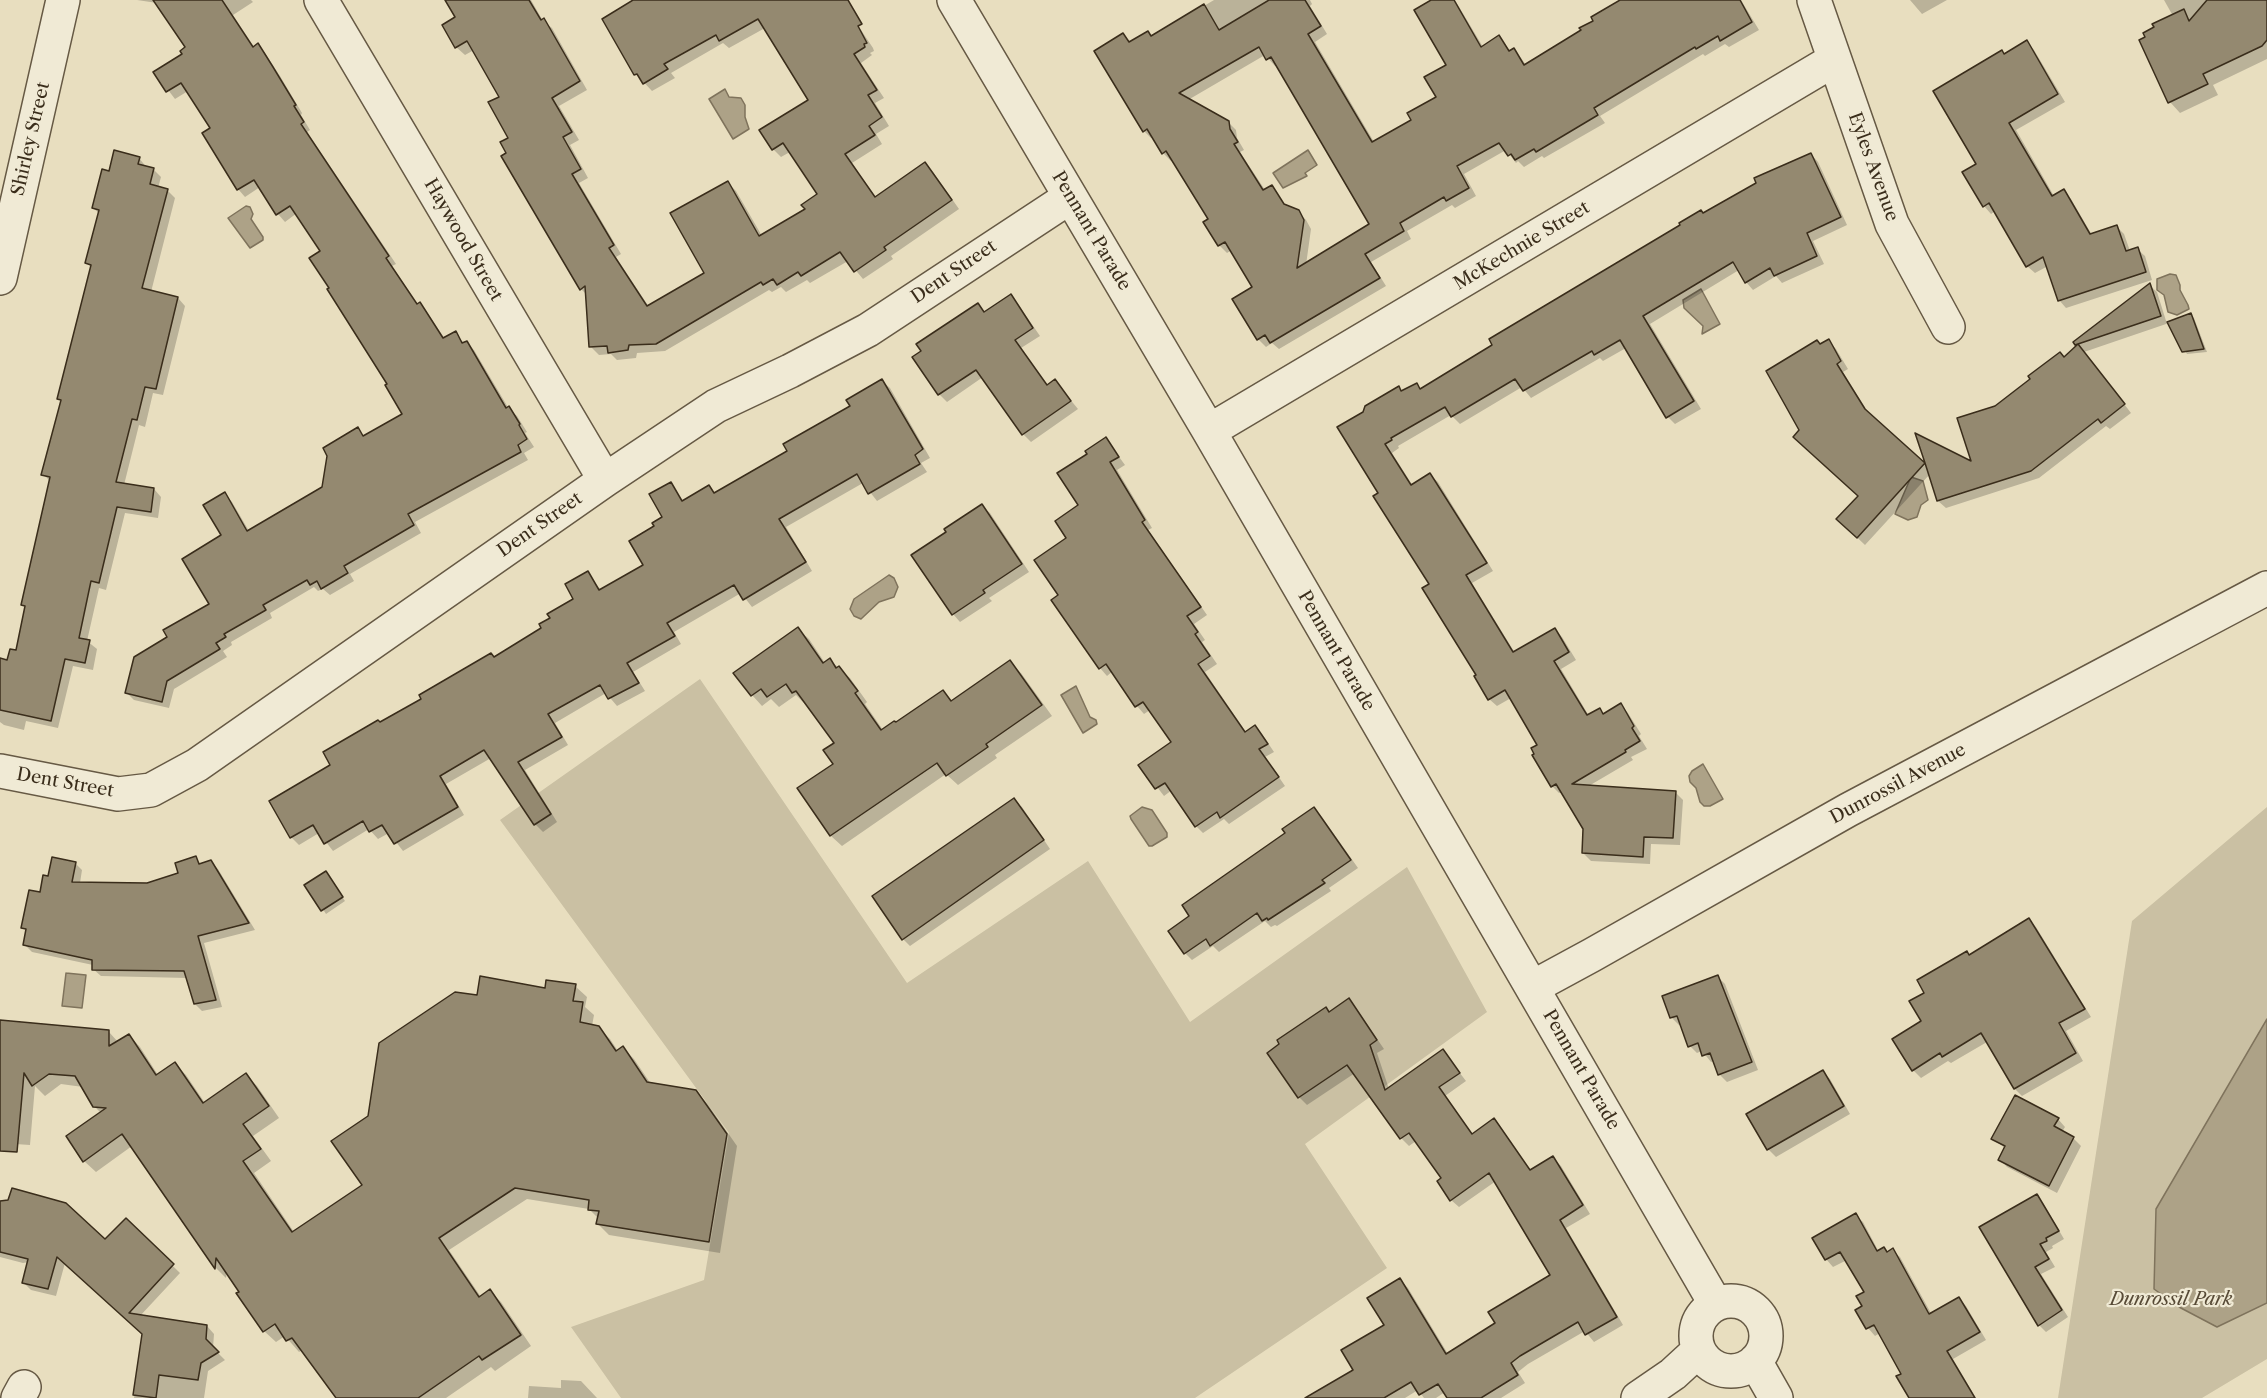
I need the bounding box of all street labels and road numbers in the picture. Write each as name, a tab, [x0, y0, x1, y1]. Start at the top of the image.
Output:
street label: Shirley Street	[7, 80, 55, 198]
street label: Eyles Avenue	[1843, 110, 1903, 224]
street label: Pennant Parade	[1047, 168, 1135, 294]
street label: Haywood Street	[419, 175, 507, 305]
street label: McKechnie Street	[1450, 197, 1594, 295]
street label: Dent Street	[907, 236, 1001, 308]
street label: Dent Street	[494, 488, 586, 562]
street label: Pennant Parade	[1293, 587, 1379, 715]
street label: Dunrossil Avenue	[1826, 739, 1970, 829]
street label: Dent Street	[15, 764, 115, 802]
street label: Pennant Parade	[1538, 1006, 1624, 1134]

